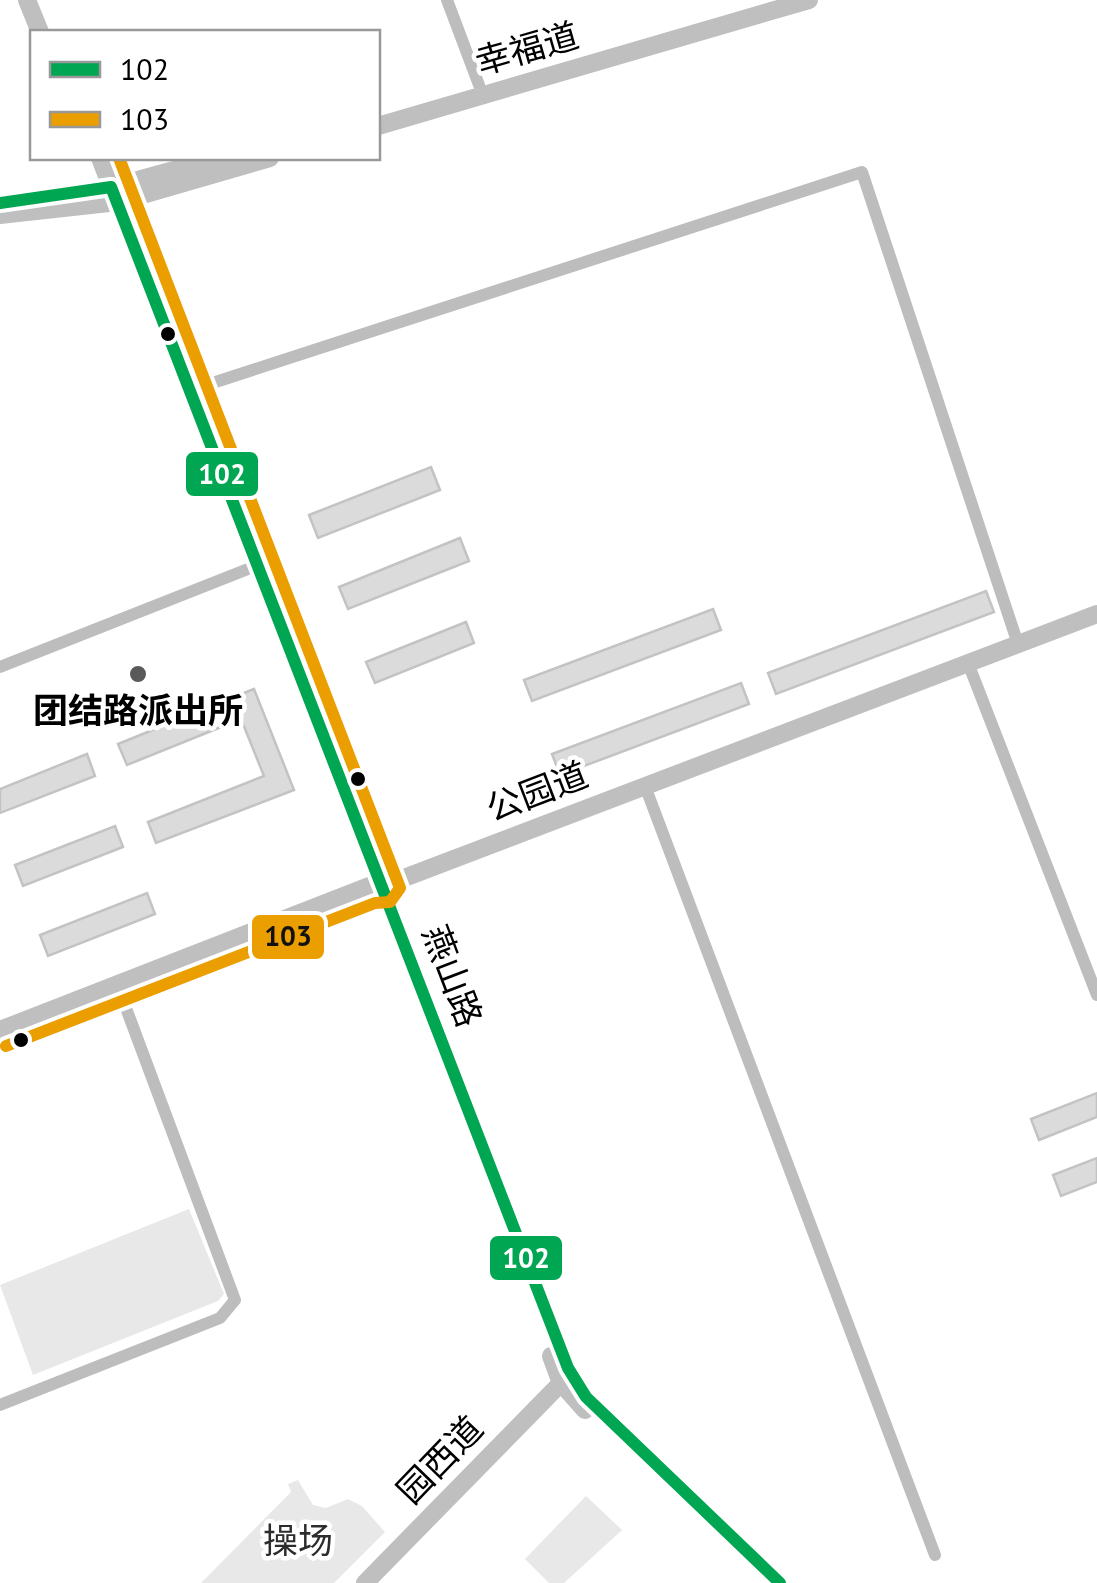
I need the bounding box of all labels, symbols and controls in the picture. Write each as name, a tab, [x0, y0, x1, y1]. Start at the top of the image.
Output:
street label: 幸福道	[470, 11, 584, 85]
legend	[30, 30, 380, 160]
text: 102	[120, 49, 169, 88]
text: 103	[120, 99, 169, 138]
unlabelled marker	[158, 324, 178, 344]
line badge: 102	[184, 450, 260, 498]
text: 102	[198, 455, 246, 492]
marker: 团结路派出所	[127, 663, 149, 685]
place label: 团结路派出所	[33, 687, 243, 733]
street label: 公园道	[479, 751, 594, 831]
unlabelled marker	[348, 769, 368, 789]
line badge: 103	[250, 913, 326, 961]
text: 103	[264, 917, 312, 954]
street label: 燕山路	[413, 918, 493, 1033]
unlabelled marker	[11, 1030, 31, 1050]
line badge: 102	[488, 1234, 564, 1282]
text: 102	[502, 1239, 550, 1276]
street label: 园西道	[386, 1406, 492, 1513]
park label: 操场	[263, 1517, 333, 1563]

